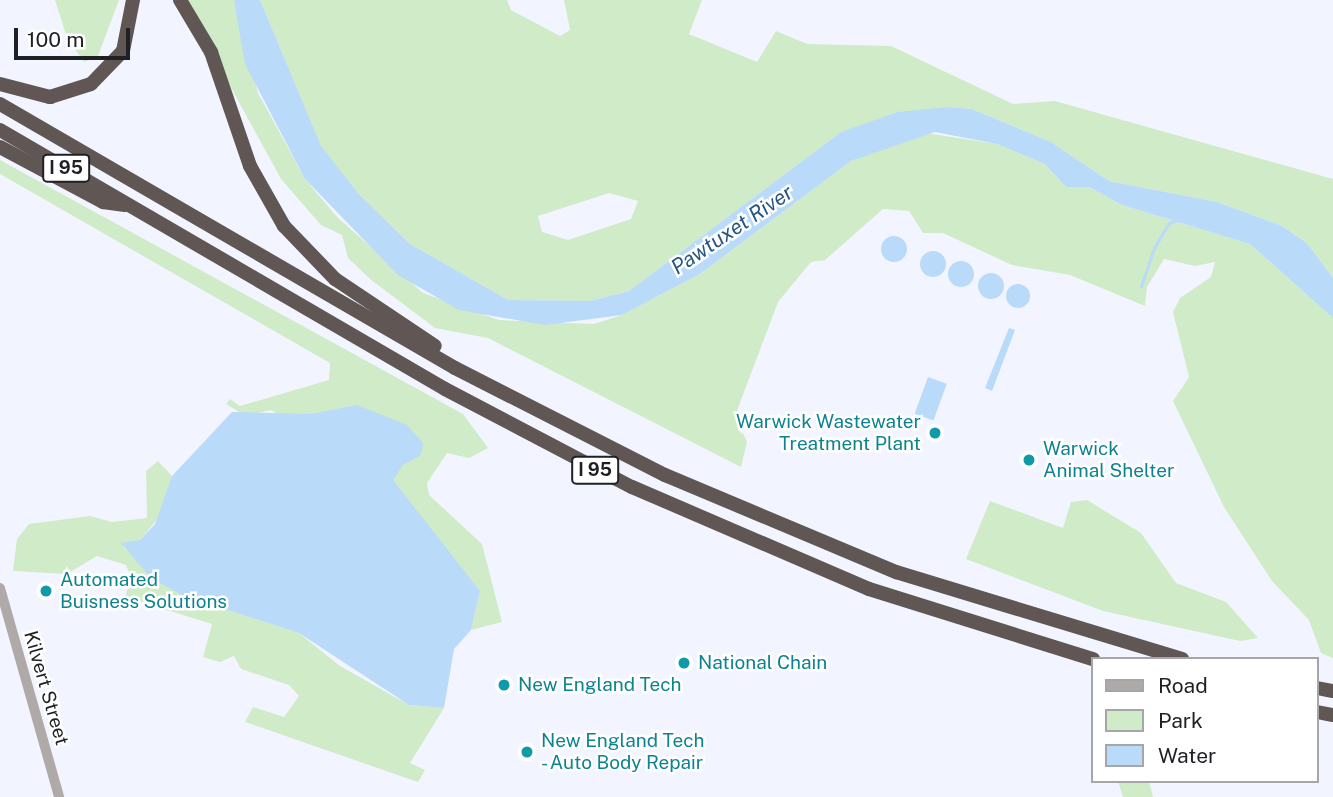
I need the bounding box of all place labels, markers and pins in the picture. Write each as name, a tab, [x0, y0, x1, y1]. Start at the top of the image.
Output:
place label: Warwick Wastewater Treatment Plant	[736, 411, 921, 455]
marker: Warwick Wastewater Treatment Plant	[927, 425, 943, 441]
place label: Warwick Animal Shelter	[1043, 438, 1174, 482]
marker: Warwick Animal Shelter	[1021, 452, 1037, 468]
place label: Automated Buisness Solutions	[60, 569, 227, 613]
marker: Automated Buisness Solutions	[38, 583, 54, 599]
place label: National Chain	[698, 652, 827, 674]
marker: National Chain	[676, 655, 692, 671]
place label: New England Tech	[518, 674, 682, 696]
marker: New England Tech	[496, 677, 512, 693]
place label: New England Tech - Auto Body Repair	[541, 730, 707, 774]
marker: New England Tech - Auto Body Repair	[519, 744, 535, 760]

